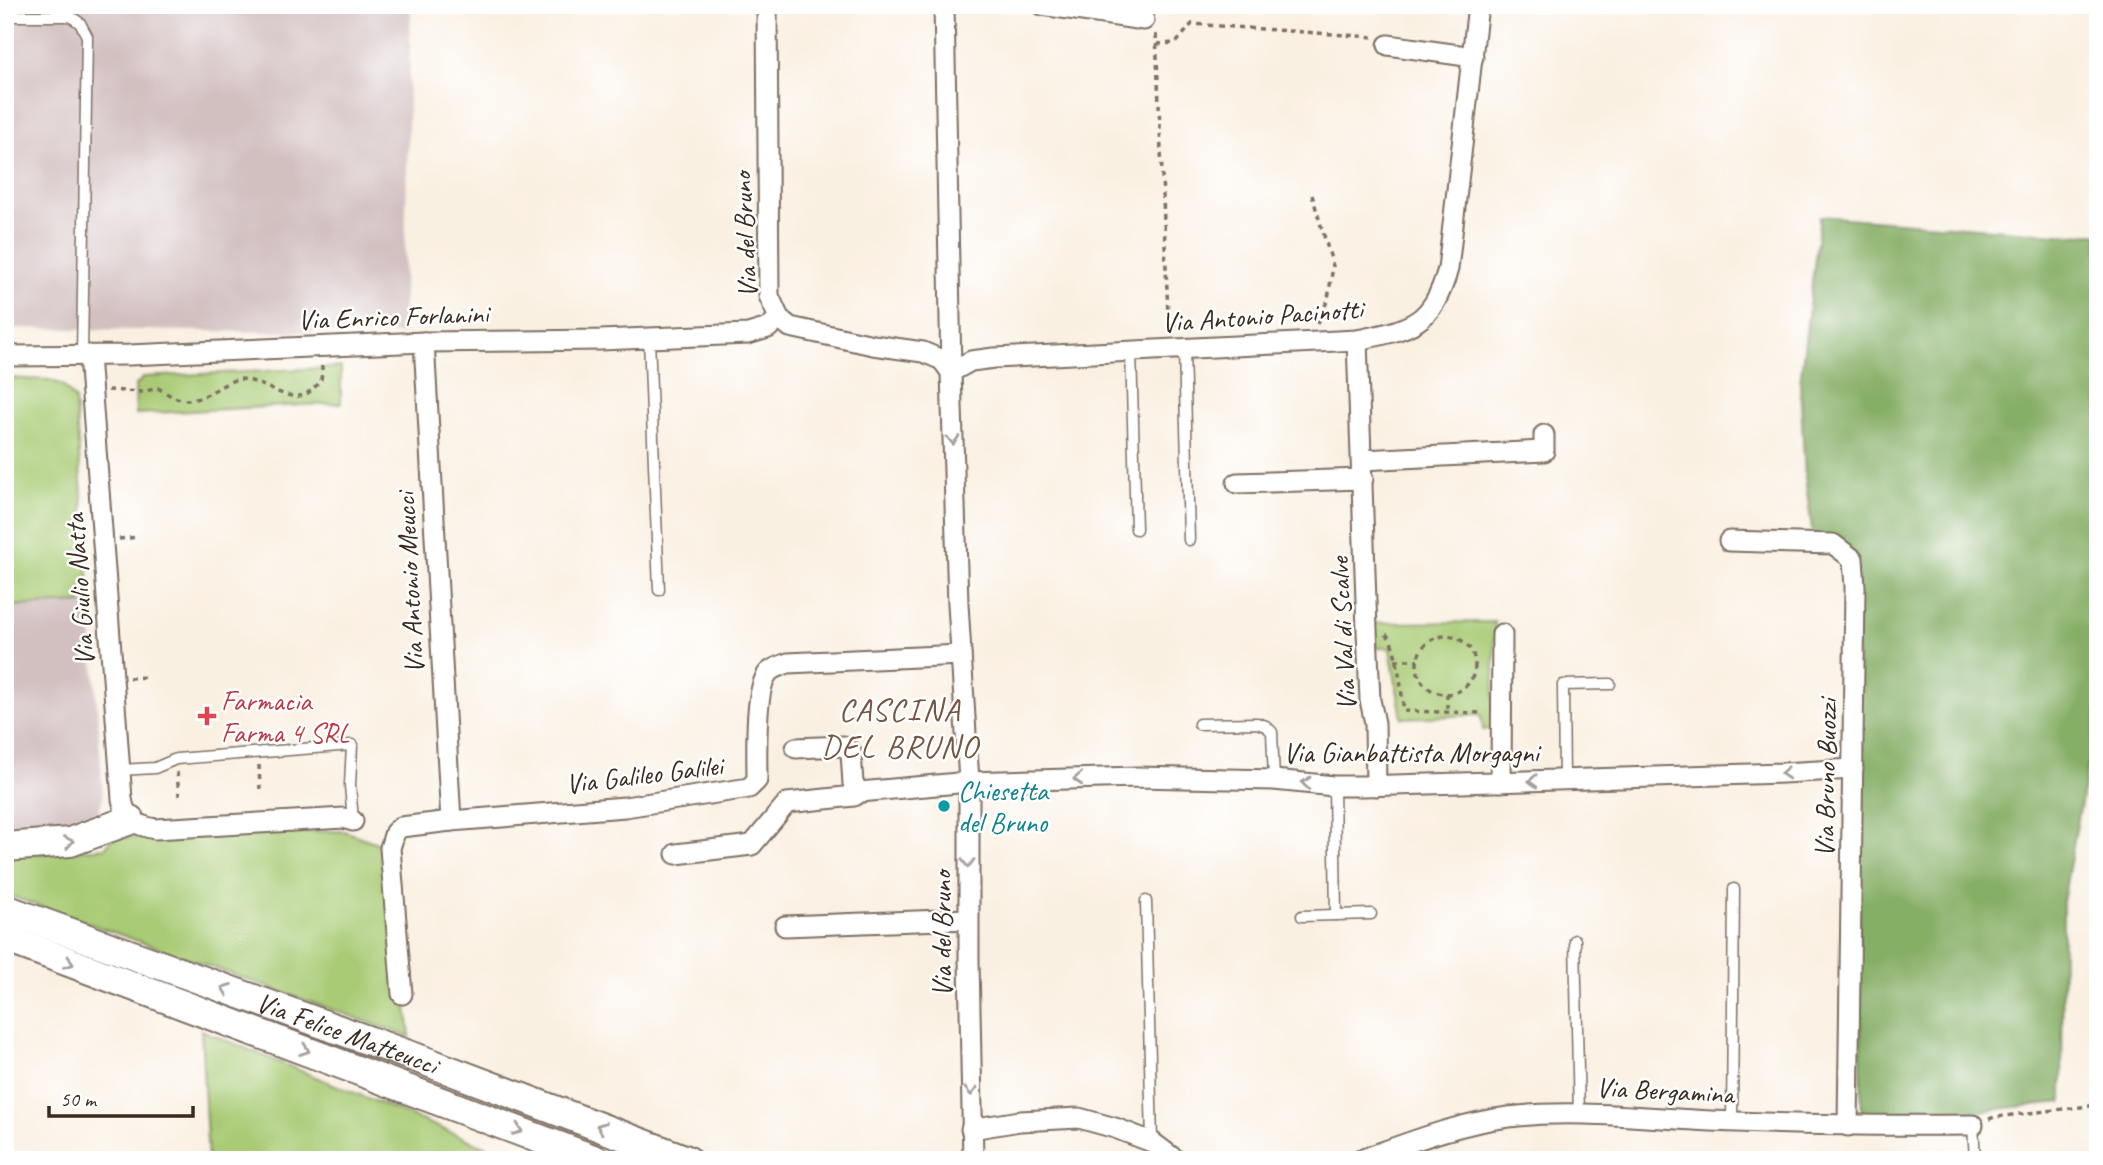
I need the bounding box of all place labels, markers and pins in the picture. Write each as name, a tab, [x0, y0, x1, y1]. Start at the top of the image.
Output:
place label: Farmacia Farma 4 SRL	[221, 683, 350, 750]
marker: Farmacia Farma 4 SRL	[199, 708, 215, 724]
place label: Chiesetta del Bruno	[958, 773, 1050, 840]
marker: Chiesetta del Bruno	[936, 798, 952, 814]

